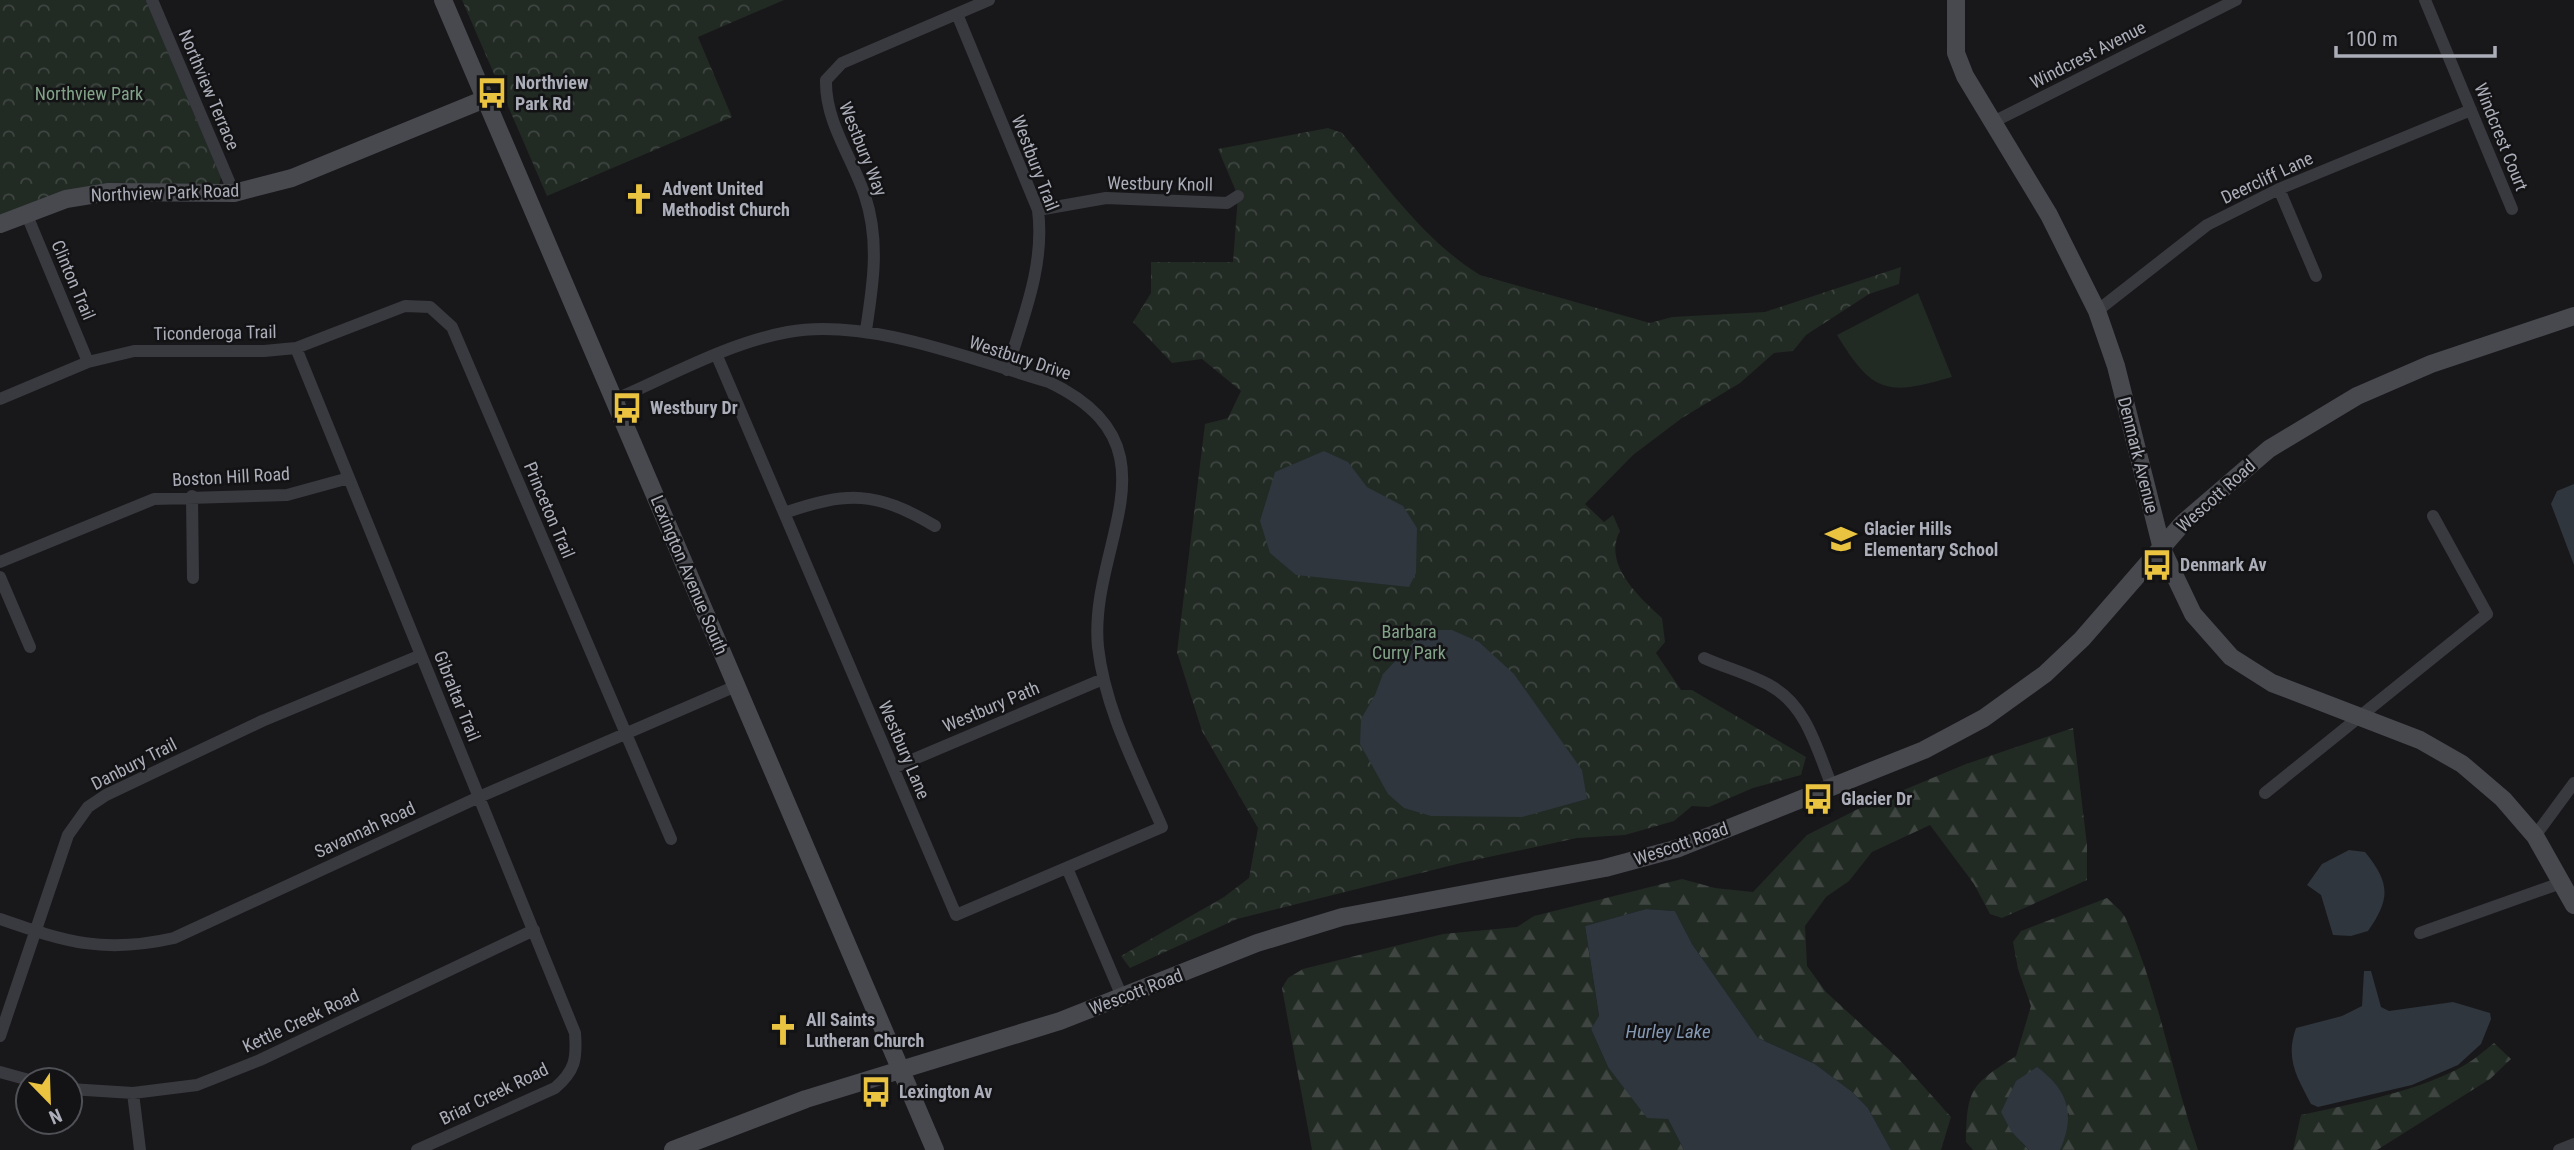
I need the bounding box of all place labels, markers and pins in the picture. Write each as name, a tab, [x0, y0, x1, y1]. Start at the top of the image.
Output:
place label: Northview Park Rd	[515, 72, 589, 114]
bus stop icon: Northview Park Rd	[475, 76, 509, 110]
place label: Advent United Methodist Church	[662, 178, 790, 220]
church icon: Advent United Methodist Church	[622, 182, 656, 216]
bus stop icon: Westbury Dr	[610, 391, 644, 425]
place label: Westbury Dr	[650, 397, 738, 418]
place label: Glacier Hills Elementary School	[1864, 518, 1998, 560]
school or university icon: Glacier Hills Elementary School	[1824, 522, 1858, 556]
bus stop icon: Denmark Av	[2140, 548, 2174, 582]
place label: Denmark Av	[2180, 554, 2267, 575]
bus stop icon: Glacier Dr	[1801, 782, 1835, 816]
place label: Glacier Dr	[1841, 788, 1912, 809]
place label: All Saints Lutheran Church	[806, 1009, 924, 1051]
church icon: All Saints Lutheran Church	[766, 1013, 800, 1047]
bus stop icon: Lexington Av	[859, 1075, 893, 1109]
place label: Lexington Av	[899, 1081, 992, 1102]

